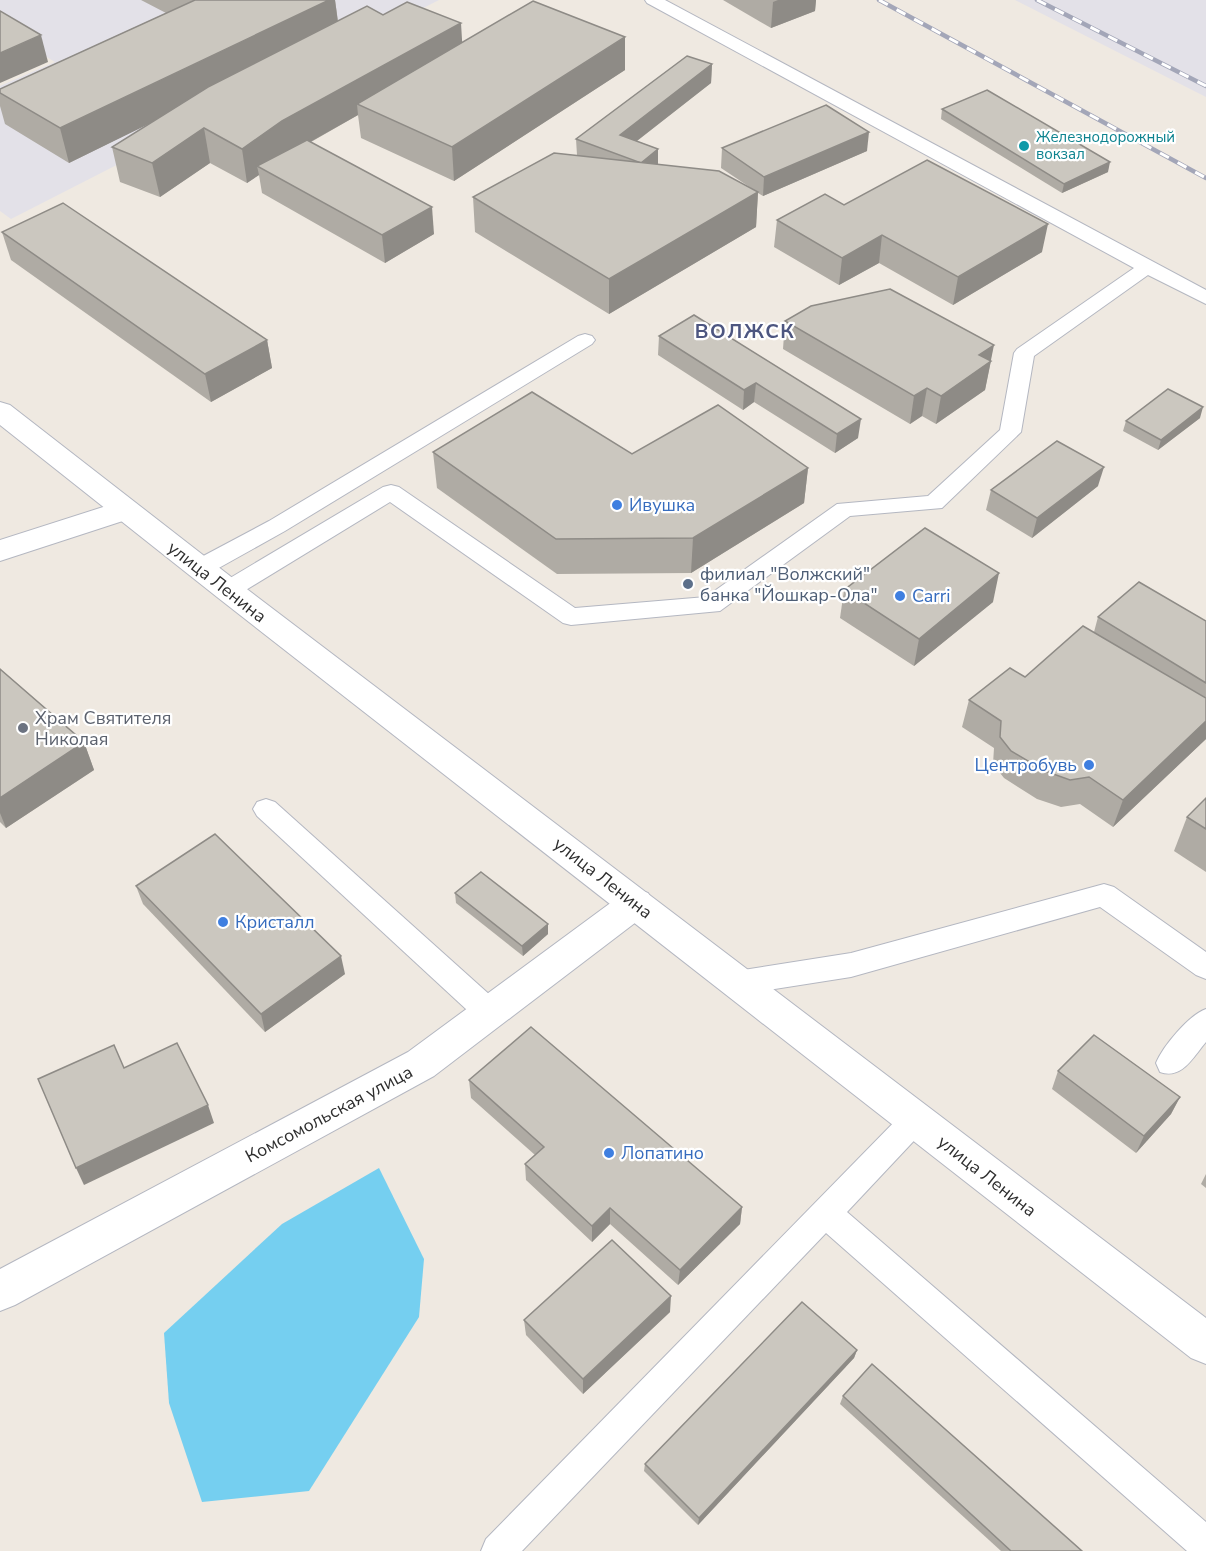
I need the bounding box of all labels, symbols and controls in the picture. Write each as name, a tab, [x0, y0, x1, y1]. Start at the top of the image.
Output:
place label: Железнодорожный вокзал	[1036, 127, 1175, 164]
marker: Железнодорожный вокзал	[1017, 139, 1031, 153]
district label: ВОЛЖСК	[695, 318, 795, 345]
place label: Ивушка	[629, 493, 695, 517]
marker: Ивушка	[610, 498, 624, 512]
street label: улица Ленина	[163, 536, 271, 628]
place label: филиал "Волжский" банка "Йошкар-Ола"	[700, 562, 878, 607]
marker: филиал "Волжский" банка "Йошкар-Ола"	[681, 577, 695, 591]
place label: Carri	[912, 584, 950, 608]
marker: Carri	[893, 589, 907, 603]
place label: Храм Святителя Николая	[35, 706, 171, 751]
marker: Храм Святителя Николая	[16, 721, 30, 735]
place label: Центробувь	[975, 753, 1077, 777]
marker: Центробувь	[1082, 758, 1096, 772]
street label: улица Ленина	[549, 832, 657, 924]
place label: Кристалл	[235, 910, 315, 934]
marker: Кристалл	[216, 915, 230, 929]
street label: Комсомольская улица	[241, 1060, 417, 1168]
street label: улица Ленина	[933, 1130, 1041, 1222]
place label: Лопатино	[621, 1141, 704, 1165]
marker: Лопатино	[602, 1146, 616, 1160]

